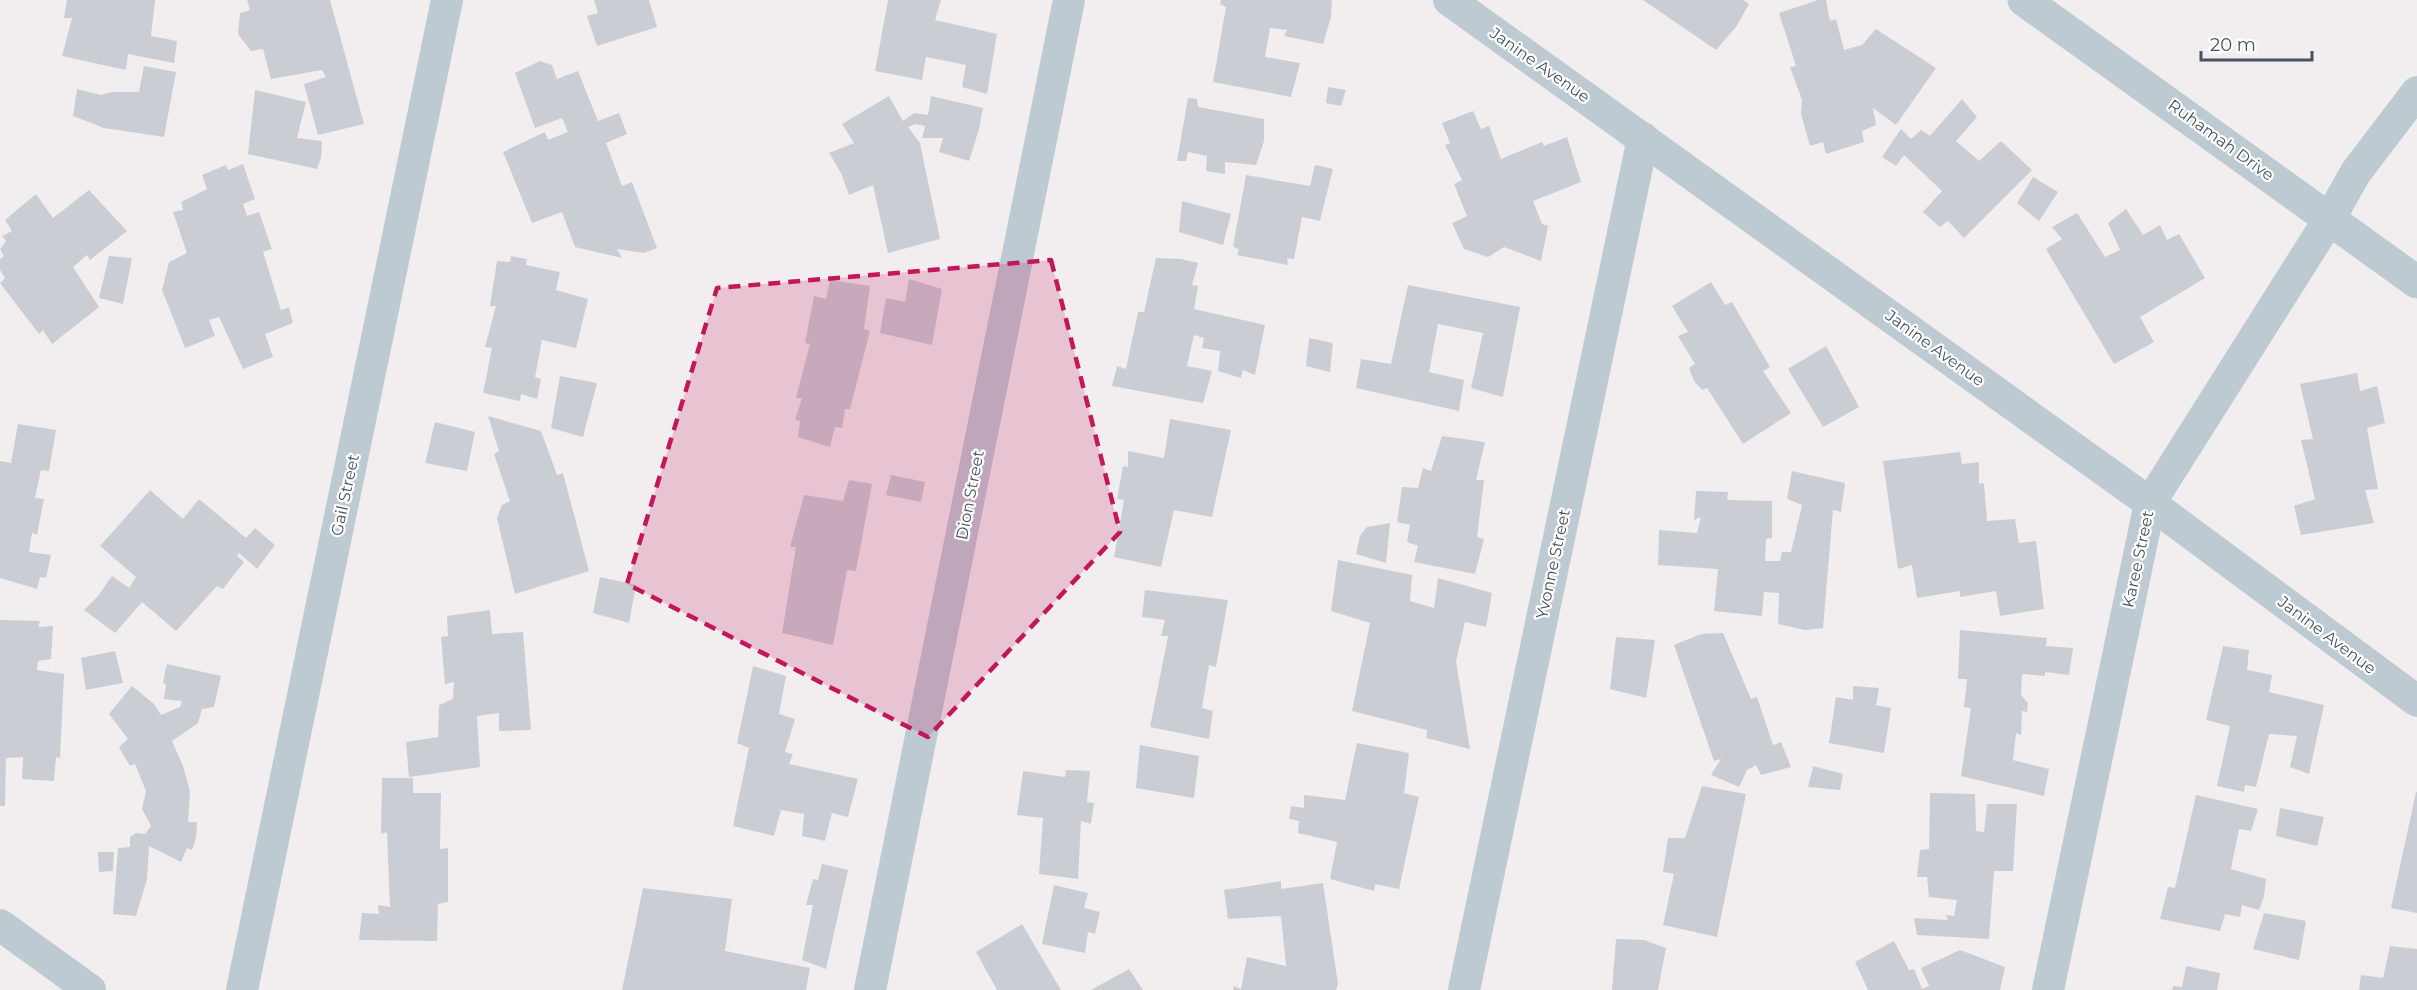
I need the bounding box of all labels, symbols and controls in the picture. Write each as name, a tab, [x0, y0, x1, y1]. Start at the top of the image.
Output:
street label: Janine Avenue	[1486, 23, 1594, 107]
scale bar	[2201, 24, 2312, 62]
text: 20 m	[2210, 34, 2256, 56]
street label: Ruhamah Drive	[2164, 95, 2278, 185]
street label: Janine Avenue	[1881, 305, 1988, 390]
street label: Dion Street	[952, 448, 988, 541]
street label: Gail Street	[327, 452, 363, 538]
street label: Yvonne Street	[1532, 507, 1574, 621]
street label: Karee Street	[2118, 508, 2158, 609]
street label: Janine Avenue	[2274, 591, 2380, 678]

